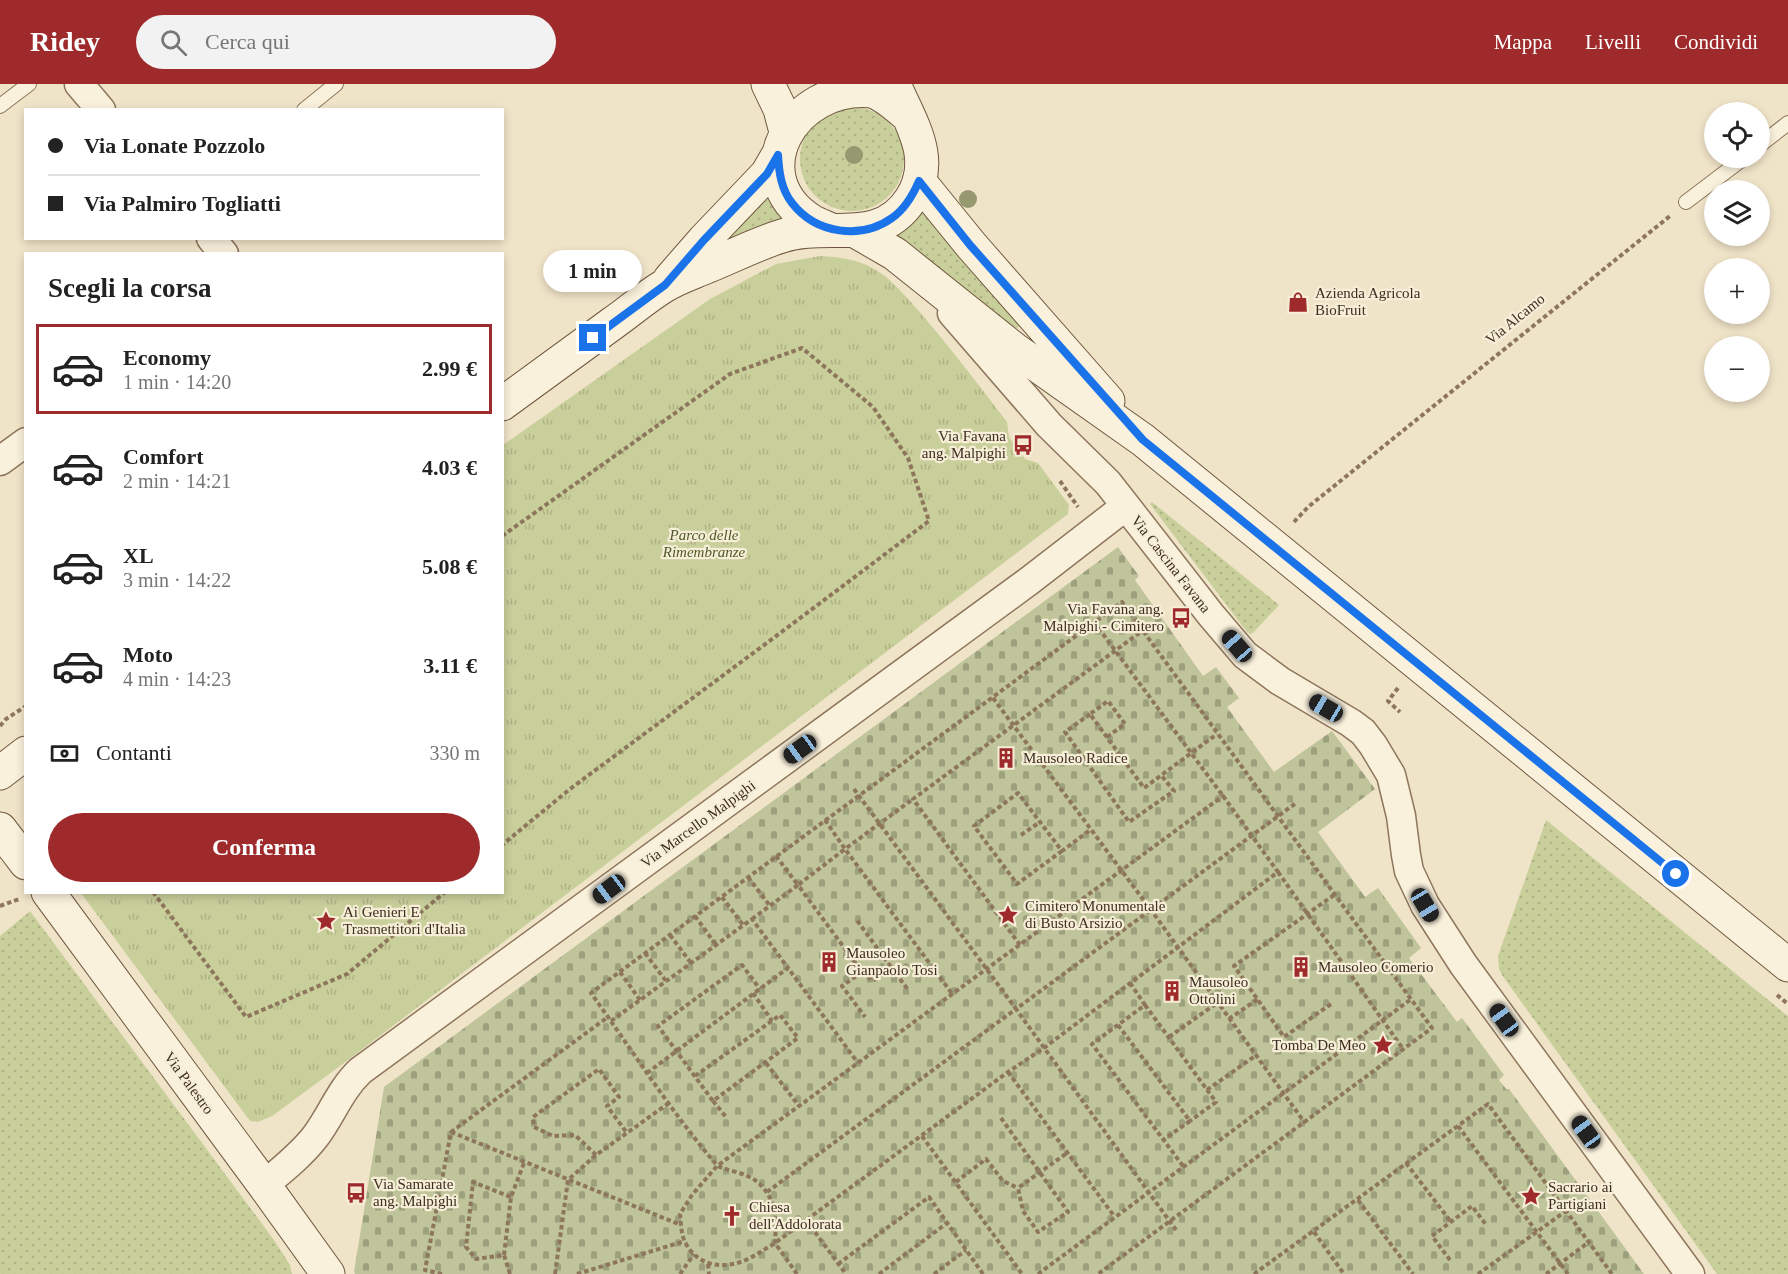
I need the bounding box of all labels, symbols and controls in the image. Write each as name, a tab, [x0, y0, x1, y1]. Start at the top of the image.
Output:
search box	[136, 15, 556, 69]
text: Ridey	[30, 26, 100, 57]
icon: search	[157, 26, 190, 59]
text: Cerca qui	[205, 29, 290, 54]
text: Mappa	[1494, 30, 1552, 54]
text: Livelli	[1585, 30, 1641, 54]
text: Condividi	[1674, 30, 1758, 54]
map controls	[1704, 102, 1770, 402]
button: locate	[1704, 102, 1770, 168]
text: Via Lonate Pozzolo	[84, 133, 265, 158]
button: layers	[1704, 180, 1770, 246]
text: Via Palmiro Togliatti	[84, 191, 281, 216]
callout: 1 min	[544, 251, 642, 293]
button: +	[1704, 258, 1770, 324]
text: 1 min	[568, 260, 617, 282]
text: Scegli la corsa	[48, 273, 211, 303]
place label: Azienda Agricola BioFruit	[1315, 285, 1421, 318]
shop icon: Azienda Agricola BioFruit	[1286, 290, 1310, 314]
street label: Via Alcamo	[1482, 290, 1548, 348]
route end	[579, 324, 606, 351]
button: −	[1704, 336, 1770, 402]
icon: car	[51, 342, 105, 396]
text: Economy	[123, 345, 211, 370]
text: 2.99 €	[422, 356, 477, 381]
text: 1 min · 14:20	[123, 371, 231, 393]
place label: Via Favana ang. Malpighi	[922, 428, 1006, 461]
bus stop icon: Via Favana ang. Malpighi	[1011, 433, 1035, 457]
icon: car	[51, 441, 105, 495]
text: Comfort	[123, 444, 204, 469]
text: 4.03 €	[422, 455, 477, 480]
text: 2 min · 14:21	[123, 470, 231, 492]
street label: Via Cascina Favana	[1128, 512, 1214, 616]
park label: Parco delle Rimembranze	[662, 527, 746, 560]
icon: car	[51, 540, 105, 594]
text: XL	[123, 543, 154, 568]
text: 5.08 €	[422, 554, 477, 579]
text: 3 min · 14:22	[123, 569, 231, 591]
place label: Via Favana ang. Malpighi - Cimitero	[1043, 601, 1164, 634]
bus stop icon: Via Favana ang. Malpighi - Cimitero	[1169, 606, 1193, 630]
car	[1218, 627, 1256, 665]
icon: car	[51, 639, 105, 693]
text: Moto	[123, 642, 173, 667]
text: 3.11 €	[423, 653, 477, 678]
text: 4 min · 14:23	[123, 668, 231, 690]
car	[1306, 691, 1346, 725]
car	[780, 731, 820, 767]
icon: cash	[48, 737, 81, 770]
text: Contanti	[96, 740, 172, 765]
text: 330 m	[429, 742, 480, 764]
building icon: Mausoleo Radice	[994, 746, 1018, 770]
place label: Mausoleo Radice	[1023, 750, 1128, 766]
street label: Via Marcello Malpighi	[638, 777, 758, 871]
button: Conferma	[48, 813, 480, 882]
route start	[1662, 860, 1689, 887]
car	[589, 871, 629, 907]
car	[1408, 885, 1442, 925]
place label: Cimitero Monumentale di Busto Arsizio	[1025, 898, 1166, 931]
place icon: Cimitero Monumentale di Busto Arsizio	[996, 903, 1020, 927]
place label: Ai Genieri E Trasmettitori d'Italia	[343, 904, 466, 937]
place icon: Ai Genieri E Trasmettitori d'Italia	[314, 909, 338, 933]
place label: Mausoleo Gianpaolo Tosi	[846, 945, 938, 978]
building icon: Mausoleo Gianpaolo Tosi	[817, 950, 841, 974]
building icon: Mausoleo Comerio	[1289, 955, 1313, 979]
place label: Mausoleo Comerio	[1318, 959, 1433, 975]
place label: Mausoleo Ottolini	[1189, 974, 1248, 1007]
building icon: Mausoleo Ottolini	[1160, 979, 1184, 1003]
car	[1486, 1000, 1522, 1040]
place icon: Tomba De Meo	[1371, 1033, 1395, 1057]
place label: Tomba De Meo	[1272, 1037, 1366, 1053]
street label: Via Palestro	[161, 1049, 217, 1117]
car	[1568, 1112, 1604, 1152]
place label: Via Samarate ang. Malpighi	[373, 1176, 457, 1209]
place label: Sacrario ai Partigiani	[1548, 1179, 1613, 1212]
bus stop icon: Via Samarate ang. Malpighi	[344, 1181, 368, 1205]
place icon: Sacrario ai Partigiani	[1519, 1184, 1543, 1208]
place label: Chiesa dell'Addolorata	[749, 1199, 842, 1232]
church icon: Chiesa dell'Addolorata	[720, 1204, 744, 1228]

